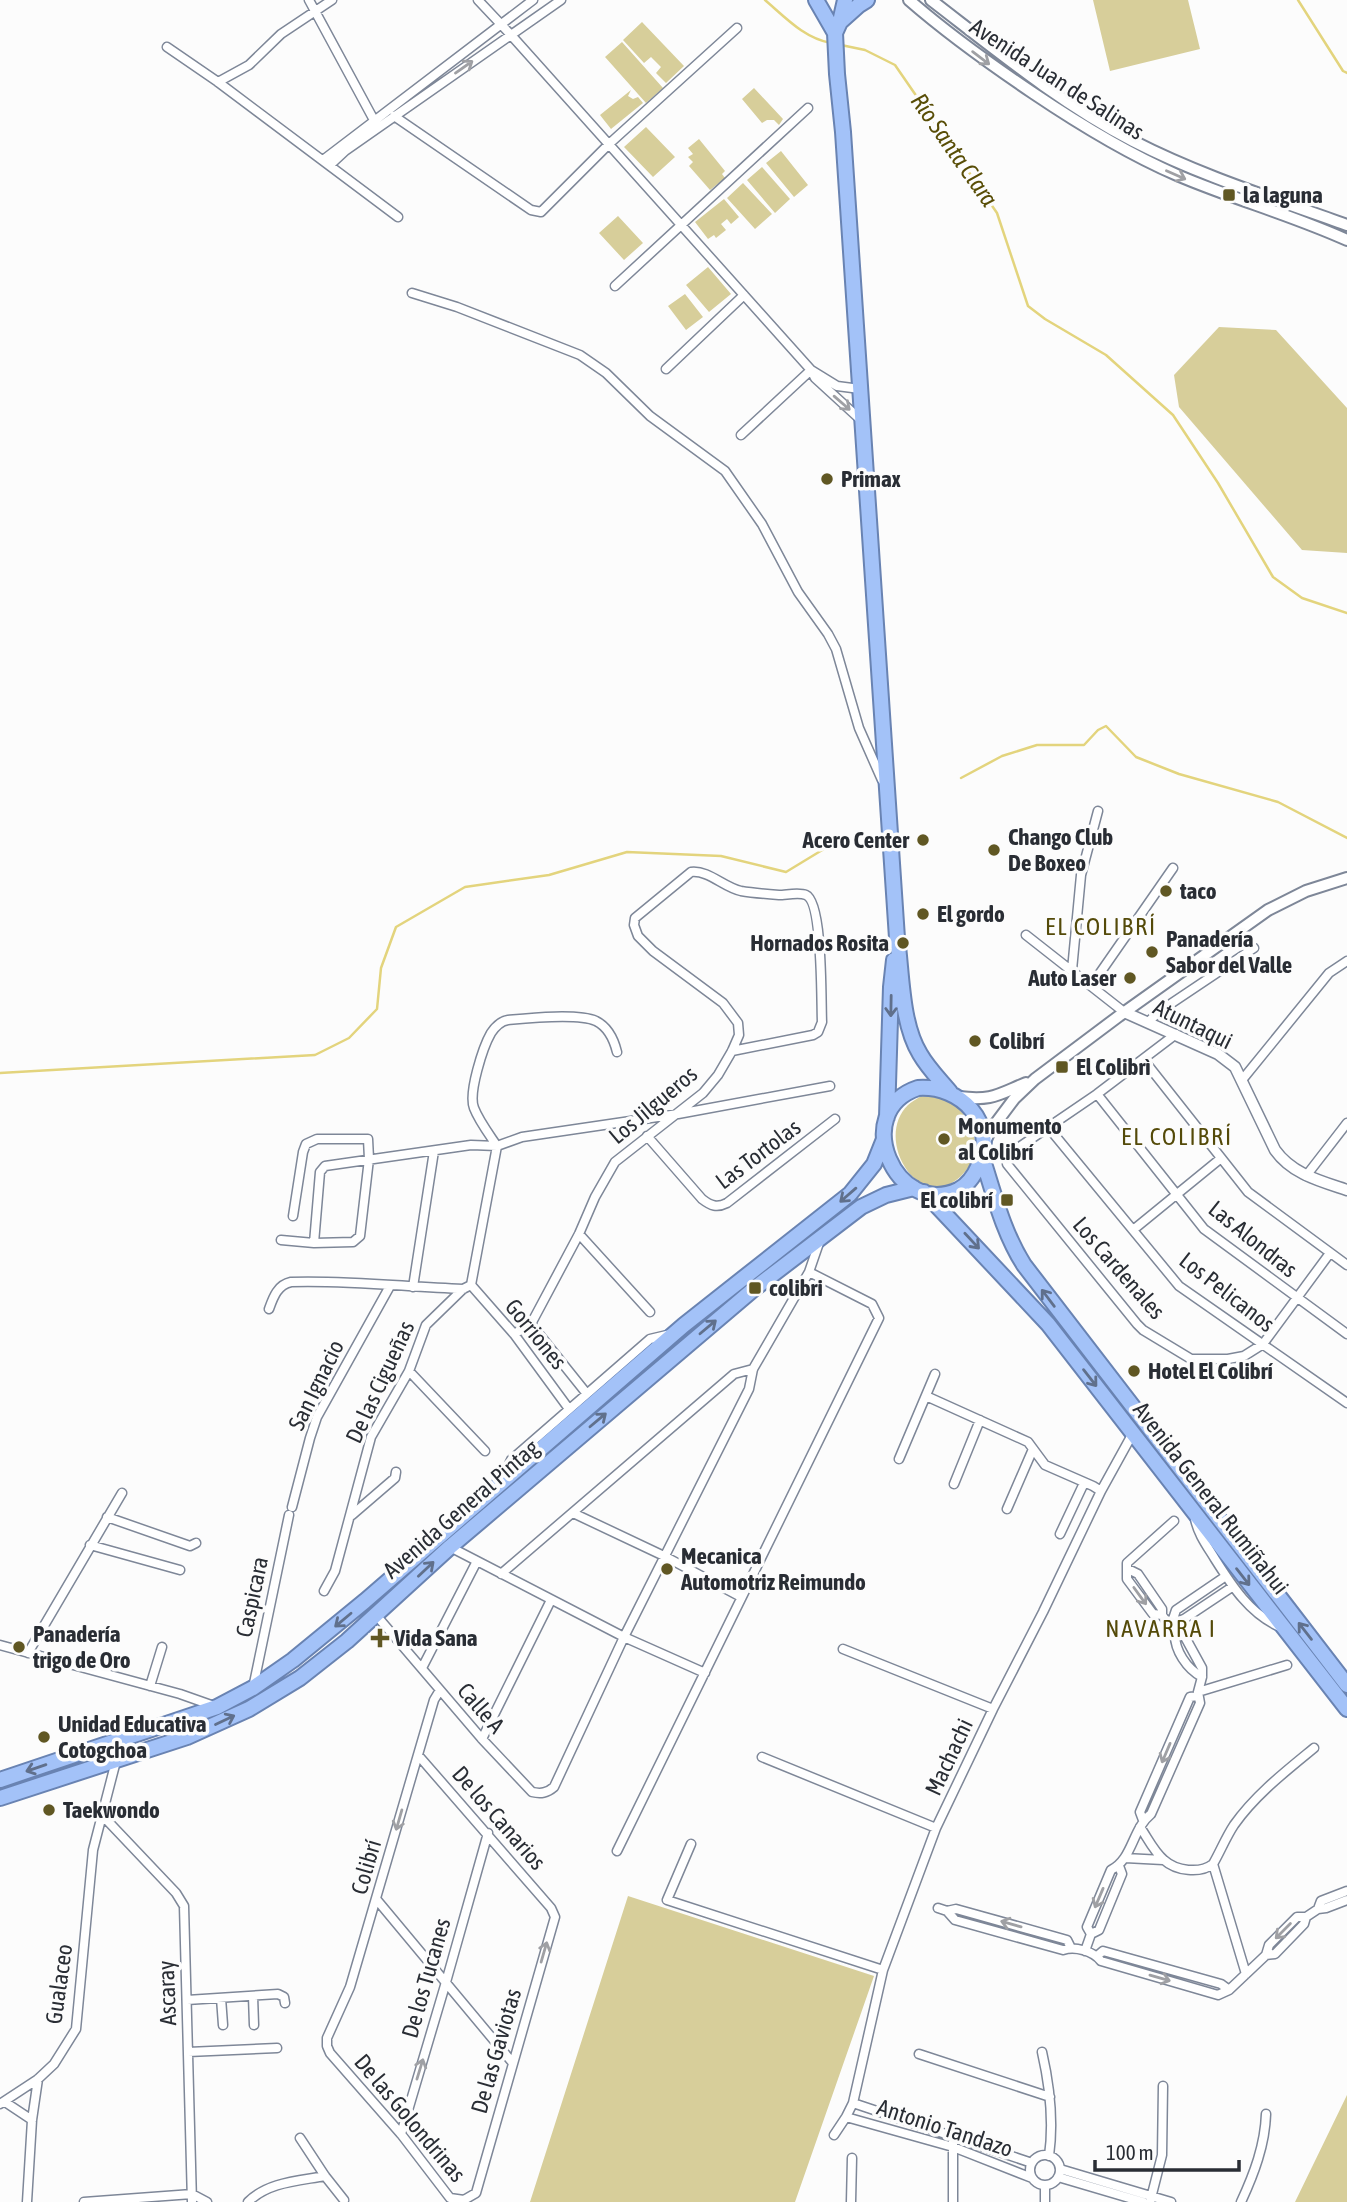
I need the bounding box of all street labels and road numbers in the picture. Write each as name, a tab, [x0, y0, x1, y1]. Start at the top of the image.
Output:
street label: Avenida Juan de Salinas	[965, 13, 1149, 145]
street label: Atuntaqui	[1149, 994, 1237, 1054]
street label: Los Jilgueros	[604, 1061, 702, 1149]
street label: Las Tortolas	[711, 1114, 805, 1194]
street label: Las Alondras	[1204, 1196, 1302, 1282]
street label: Los Cardenales	[1068, 1212, 1170, 1324]
street label: Los Pelicanos	[1174, 1247, 1280, 1337]
street label: Gorriones	[500, 1294, 572, 1374]
street label: De las Cigueñas	[340, 1317, 420, 1447]
street label: San Ignacio	[283, 1336, 349, 1434]
street label: Avenida General Rumiñahui	[1128, 1397, 1294, 1599]
street label: Avenida General Pintag	[378, 1434, 544, 1583]
street label: Caspicara	[231, 1554, 273, 1640]
street label: Calle A	[452, 1678, 510, 1739]
street label: Machachi	[920, 1715, 978, 1799]
street label: De los Canarios	[447, 1761, 551, 1875]
street label: Colibrí	[346, 1837, 386, 1897]
street label: De los Tucanes	[396, 1915, 456, 2041]
street label: Gualaceo	[41, 1942, 77, 2026]
street label: Ascaray	[153, 1960, 181, 2026]
street label: De las Gaviotas	[466, 1986, 526, 2116]
street label: De las Golondrinas	[349, 2049, 471, 2187]
street label: Antonio Tandazo	[874, 2094, 1016, 2162]

